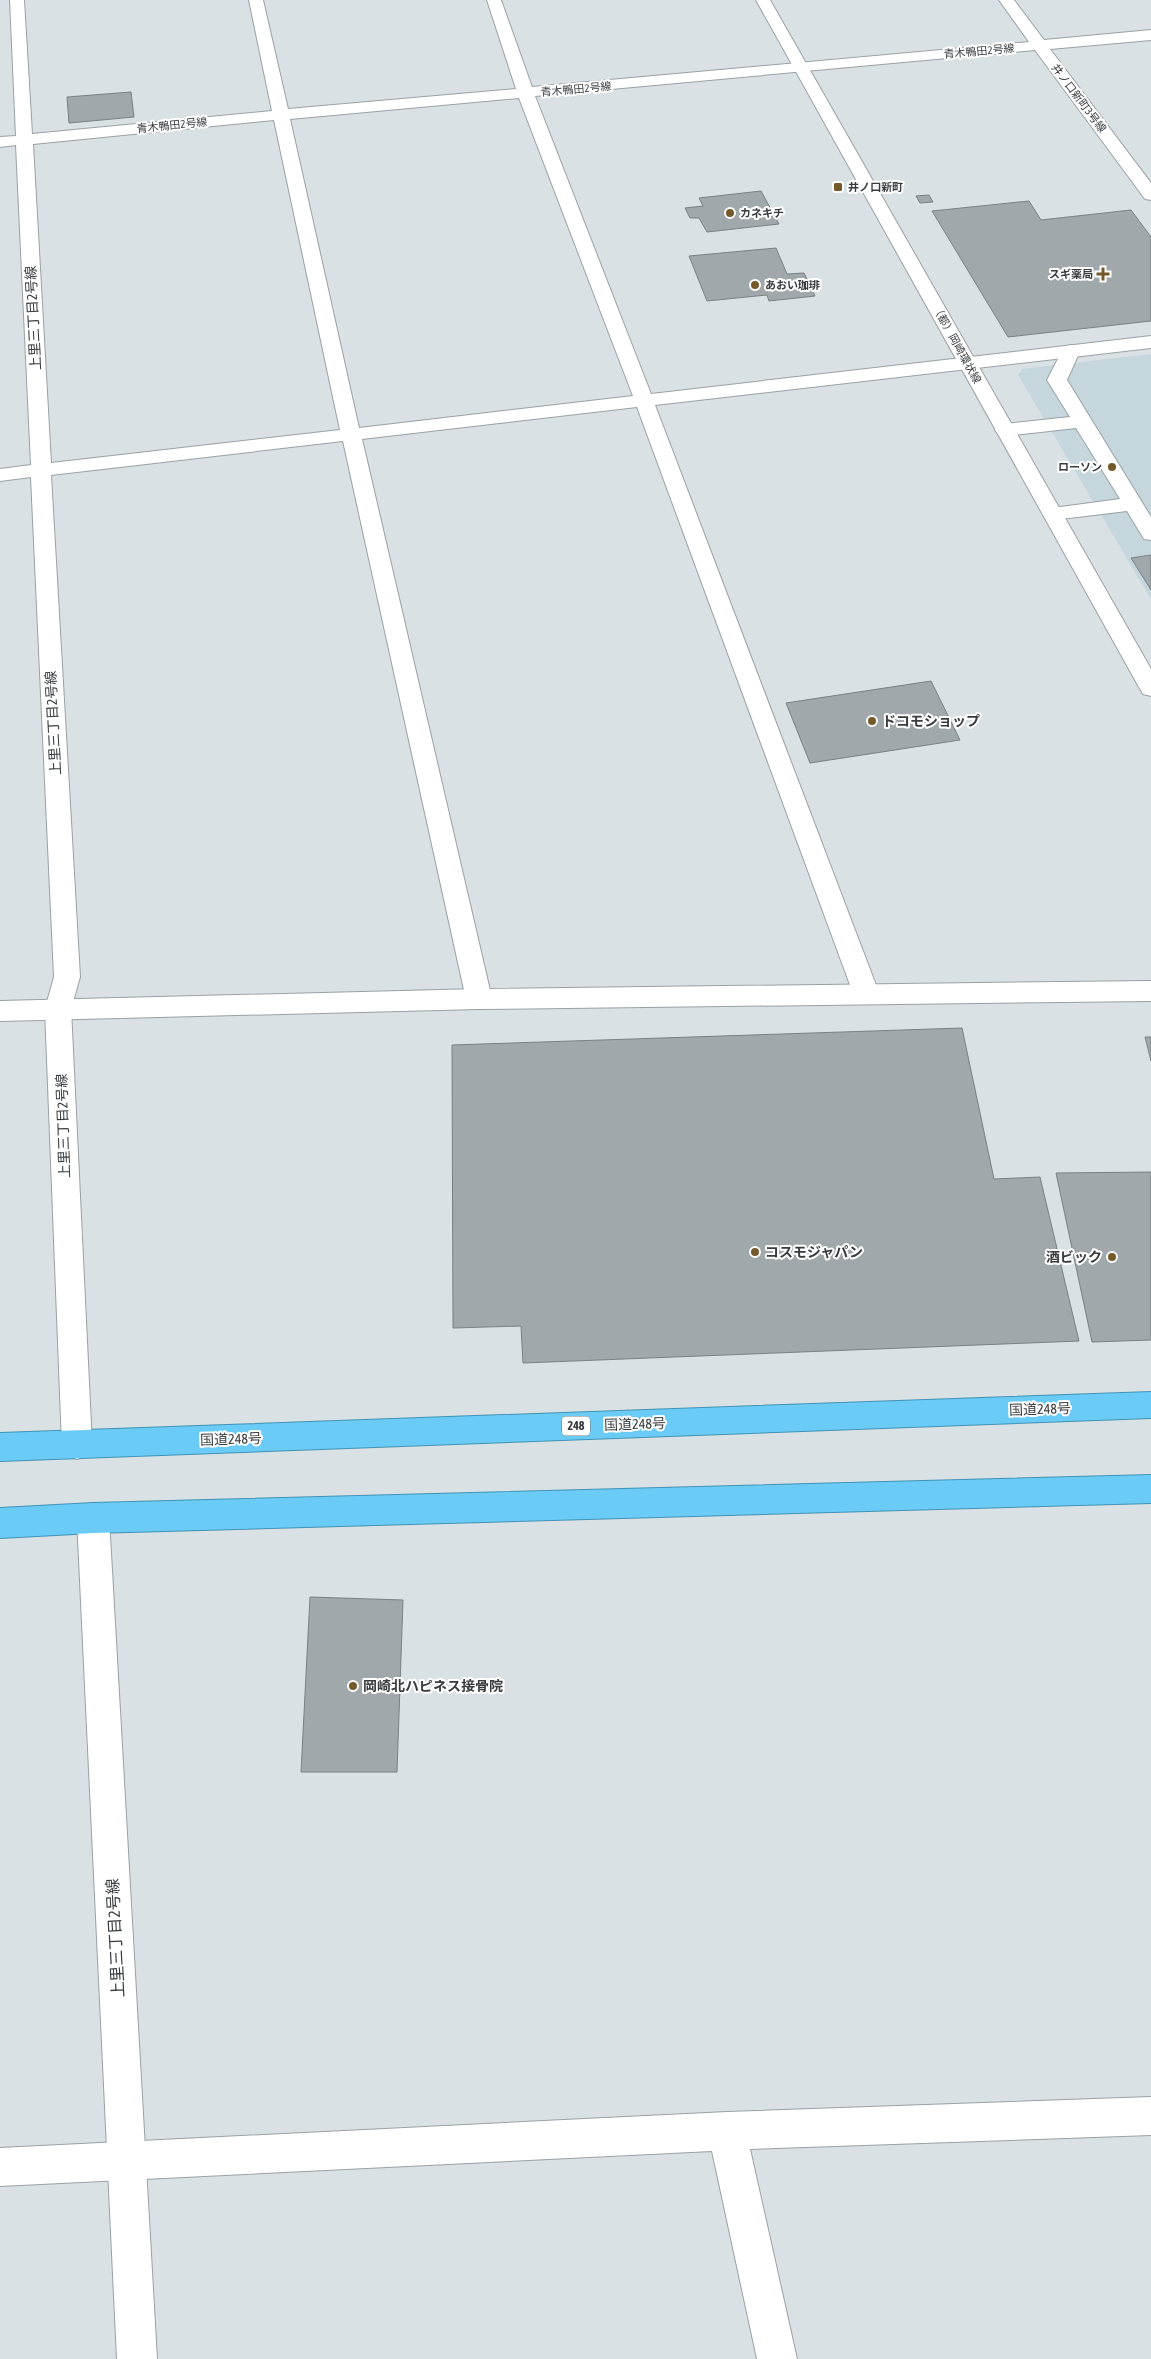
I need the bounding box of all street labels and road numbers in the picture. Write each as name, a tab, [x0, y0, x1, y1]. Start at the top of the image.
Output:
street label: 青木鴨田2号線	[943, 42, 1015, 60]
street label: 井ノ口新町3号線	[1049, 62, 1109, 134]
street label: 青木鴨田2号線	[540, 80, 612, 98]
street label: 青木鴨田2号線	[136, 115, 208, 135]
street label: 上里三丁目2号線	[22, 265, 44, 371]
street label: （都）岡崎環状線	[930, 303, 984, 385]
street label: 上里三丁目2号線	[42, 670, 64, 776]
street label: 上里三丁目2号線	[53, 1073, 73, 1179]
street label: 国道248号	[1009, 1400, 1071, 1418]
street label: 国道248号	[604, 1415, 666, 1433]
road number: 248	[562, 1416, 590, 1435]
street label: 国道248号	[200, 1430, 262, 1448]
street label: 上里三丁目2号線	[103, 1878, 127, 1998]

